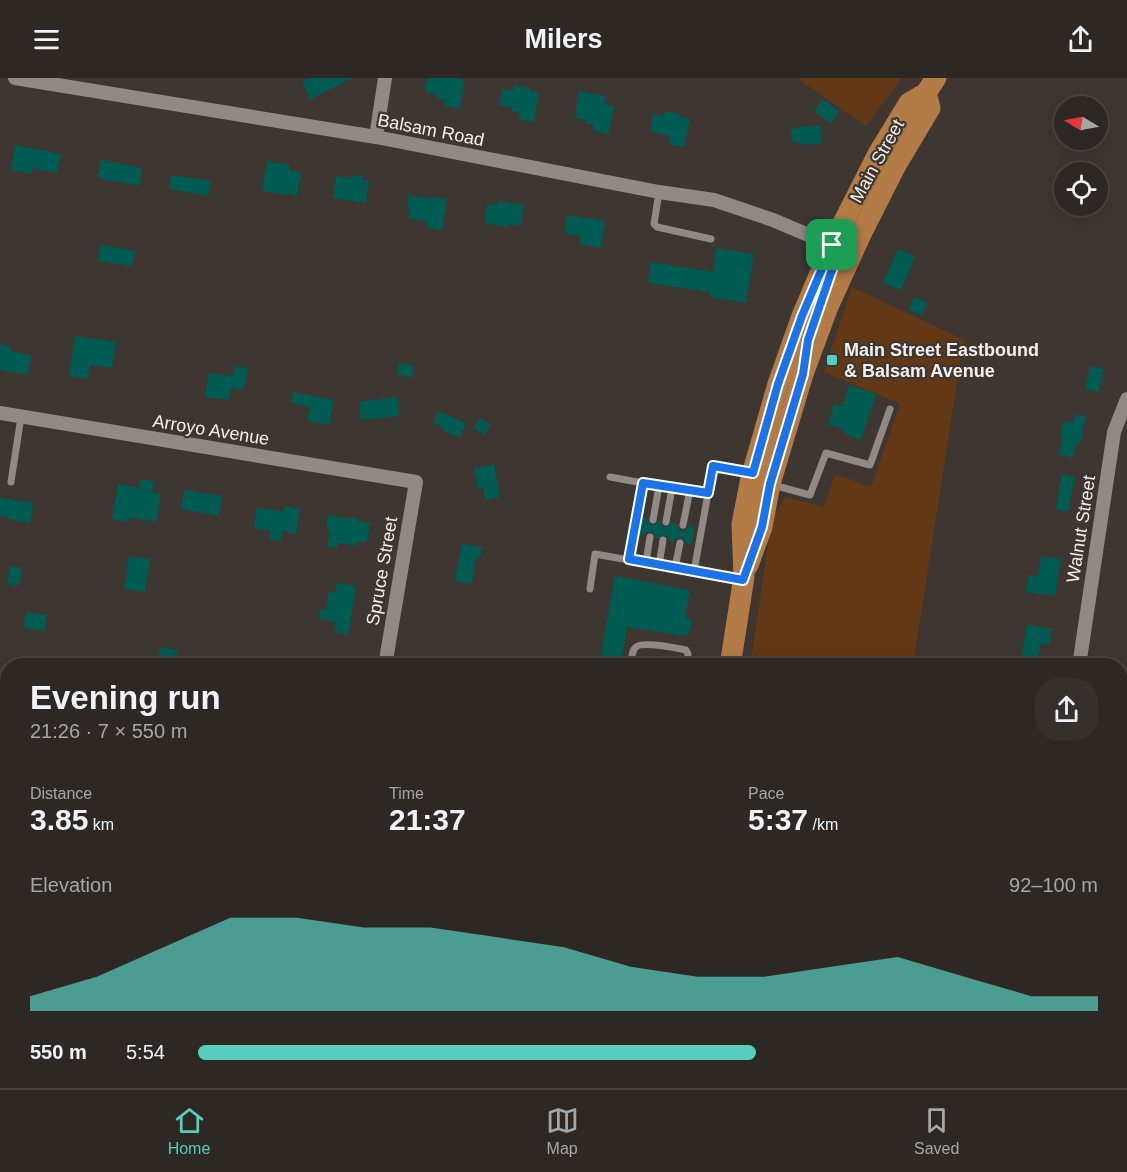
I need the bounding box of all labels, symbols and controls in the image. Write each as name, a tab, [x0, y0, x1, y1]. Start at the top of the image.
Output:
icon: menu	[30, 23, 63, 56]
icon: share	[1064, 23, 1097, 56]
text: Milers	[524, 24, 603, 54]
north arrow	[1054, 96, 1108, 150]
map controls	[1054, 96, 1108, 216]
street label: Balsam Road	[376, 110, 486, 150]
street label: Main Street	[846, 116, 908, 206]
button: locate	[1054, 162, 1108, 216]
pin	[806, 219, 857, 270]
icon: arrive	[815, 228, 848, 261]
place label: Main Street Eastbound & Balsam Avenue	[844, 340, 1039, 381]
marker: Main Street Eastbound & Balsam Avenue	[825, 353, 839, 367]
street label: Arroyo Avenue	[151, 411, 271, 449]
street label: Walnut Street	[1063, 474, 1099, 584]
street label: Spruce Street	[363, 515, 401, 627]
button: share	[1035, 678, 1098, 741]
text: Evening run	[30, 679, 221, 716]
text: 21:26 · 7 × 550 m	[30, 720, 187, 742]
text: Distance	[30, 785, 92, 802]
text: Time	[389, 785, 424, 802]
text: Pace	[748, 785, 784, 802]
text: 3.85	[30, 803, 88, 836]
text: 21:37	[389, 803, 466, 836]
text: 5:37	[748, 803, 808, 836]
text: km	[88, 816, 114, 833]
text: /km	[808, 816, 838, 833]
text: Elevation	[30, 874, 112, 896]
text: 92–100 m	[1009, 874, 1098, 896]
text: 550 m	[30, 1041, 87, 1063]
text: 5:54	[126, 1041, 165, 1063]
tab: Home	[168, 1104, 210, 1158]
tab: Map	[546, 1104, 579, 1158]
tab: Saved	[914, 1104, 959, 1158]

